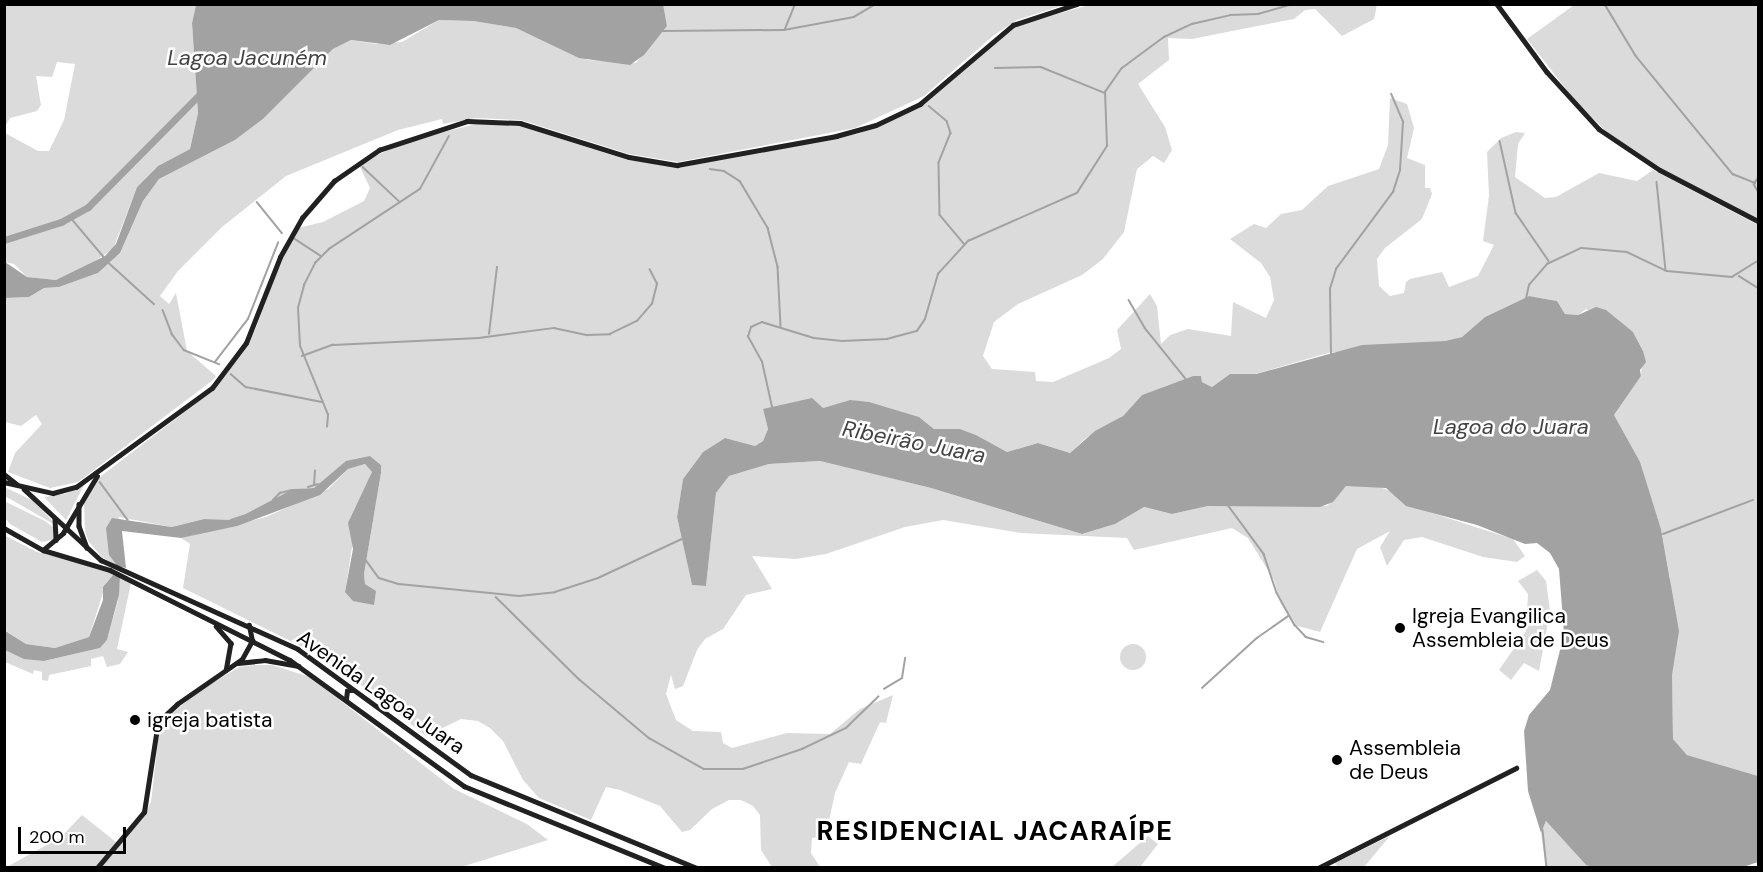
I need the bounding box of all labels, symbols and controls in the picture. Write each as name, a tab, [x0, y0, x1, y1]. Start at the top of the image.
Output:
water label: Lagoa Jacuném	[167, 45, 327, 71]
water label: Lagoa do Juara	[1433, 414, 1589, 440]
water label: Ribeirão Juara	[840, 415, 988, 469]
place label: Igreja Evangilica Assembleia de Deus	[1412, 603, 1609, 653]
marker: Igreja Evangilica Assembleia de Deus	[1393, 621, 1407, 635]
street label: Avenida Lagoa Juara	[292, 625, 470, 759]
place label: igreja batista	[147, 707, 272, 733]
marker: igreja batista	[128, 713, 142, 727]
place label: Assembleia de Deus	[1349, 735, 1461, 785]
marker: Assembleia de Deus	[1330, 753, 1344, 767]
scale bar	[21, 815, 129, 853]
district label: RESIDENCIAL JACARAÍPE	[817, 815, 1173, 847]
text: 200 m	[29, 825, 85, 849]

